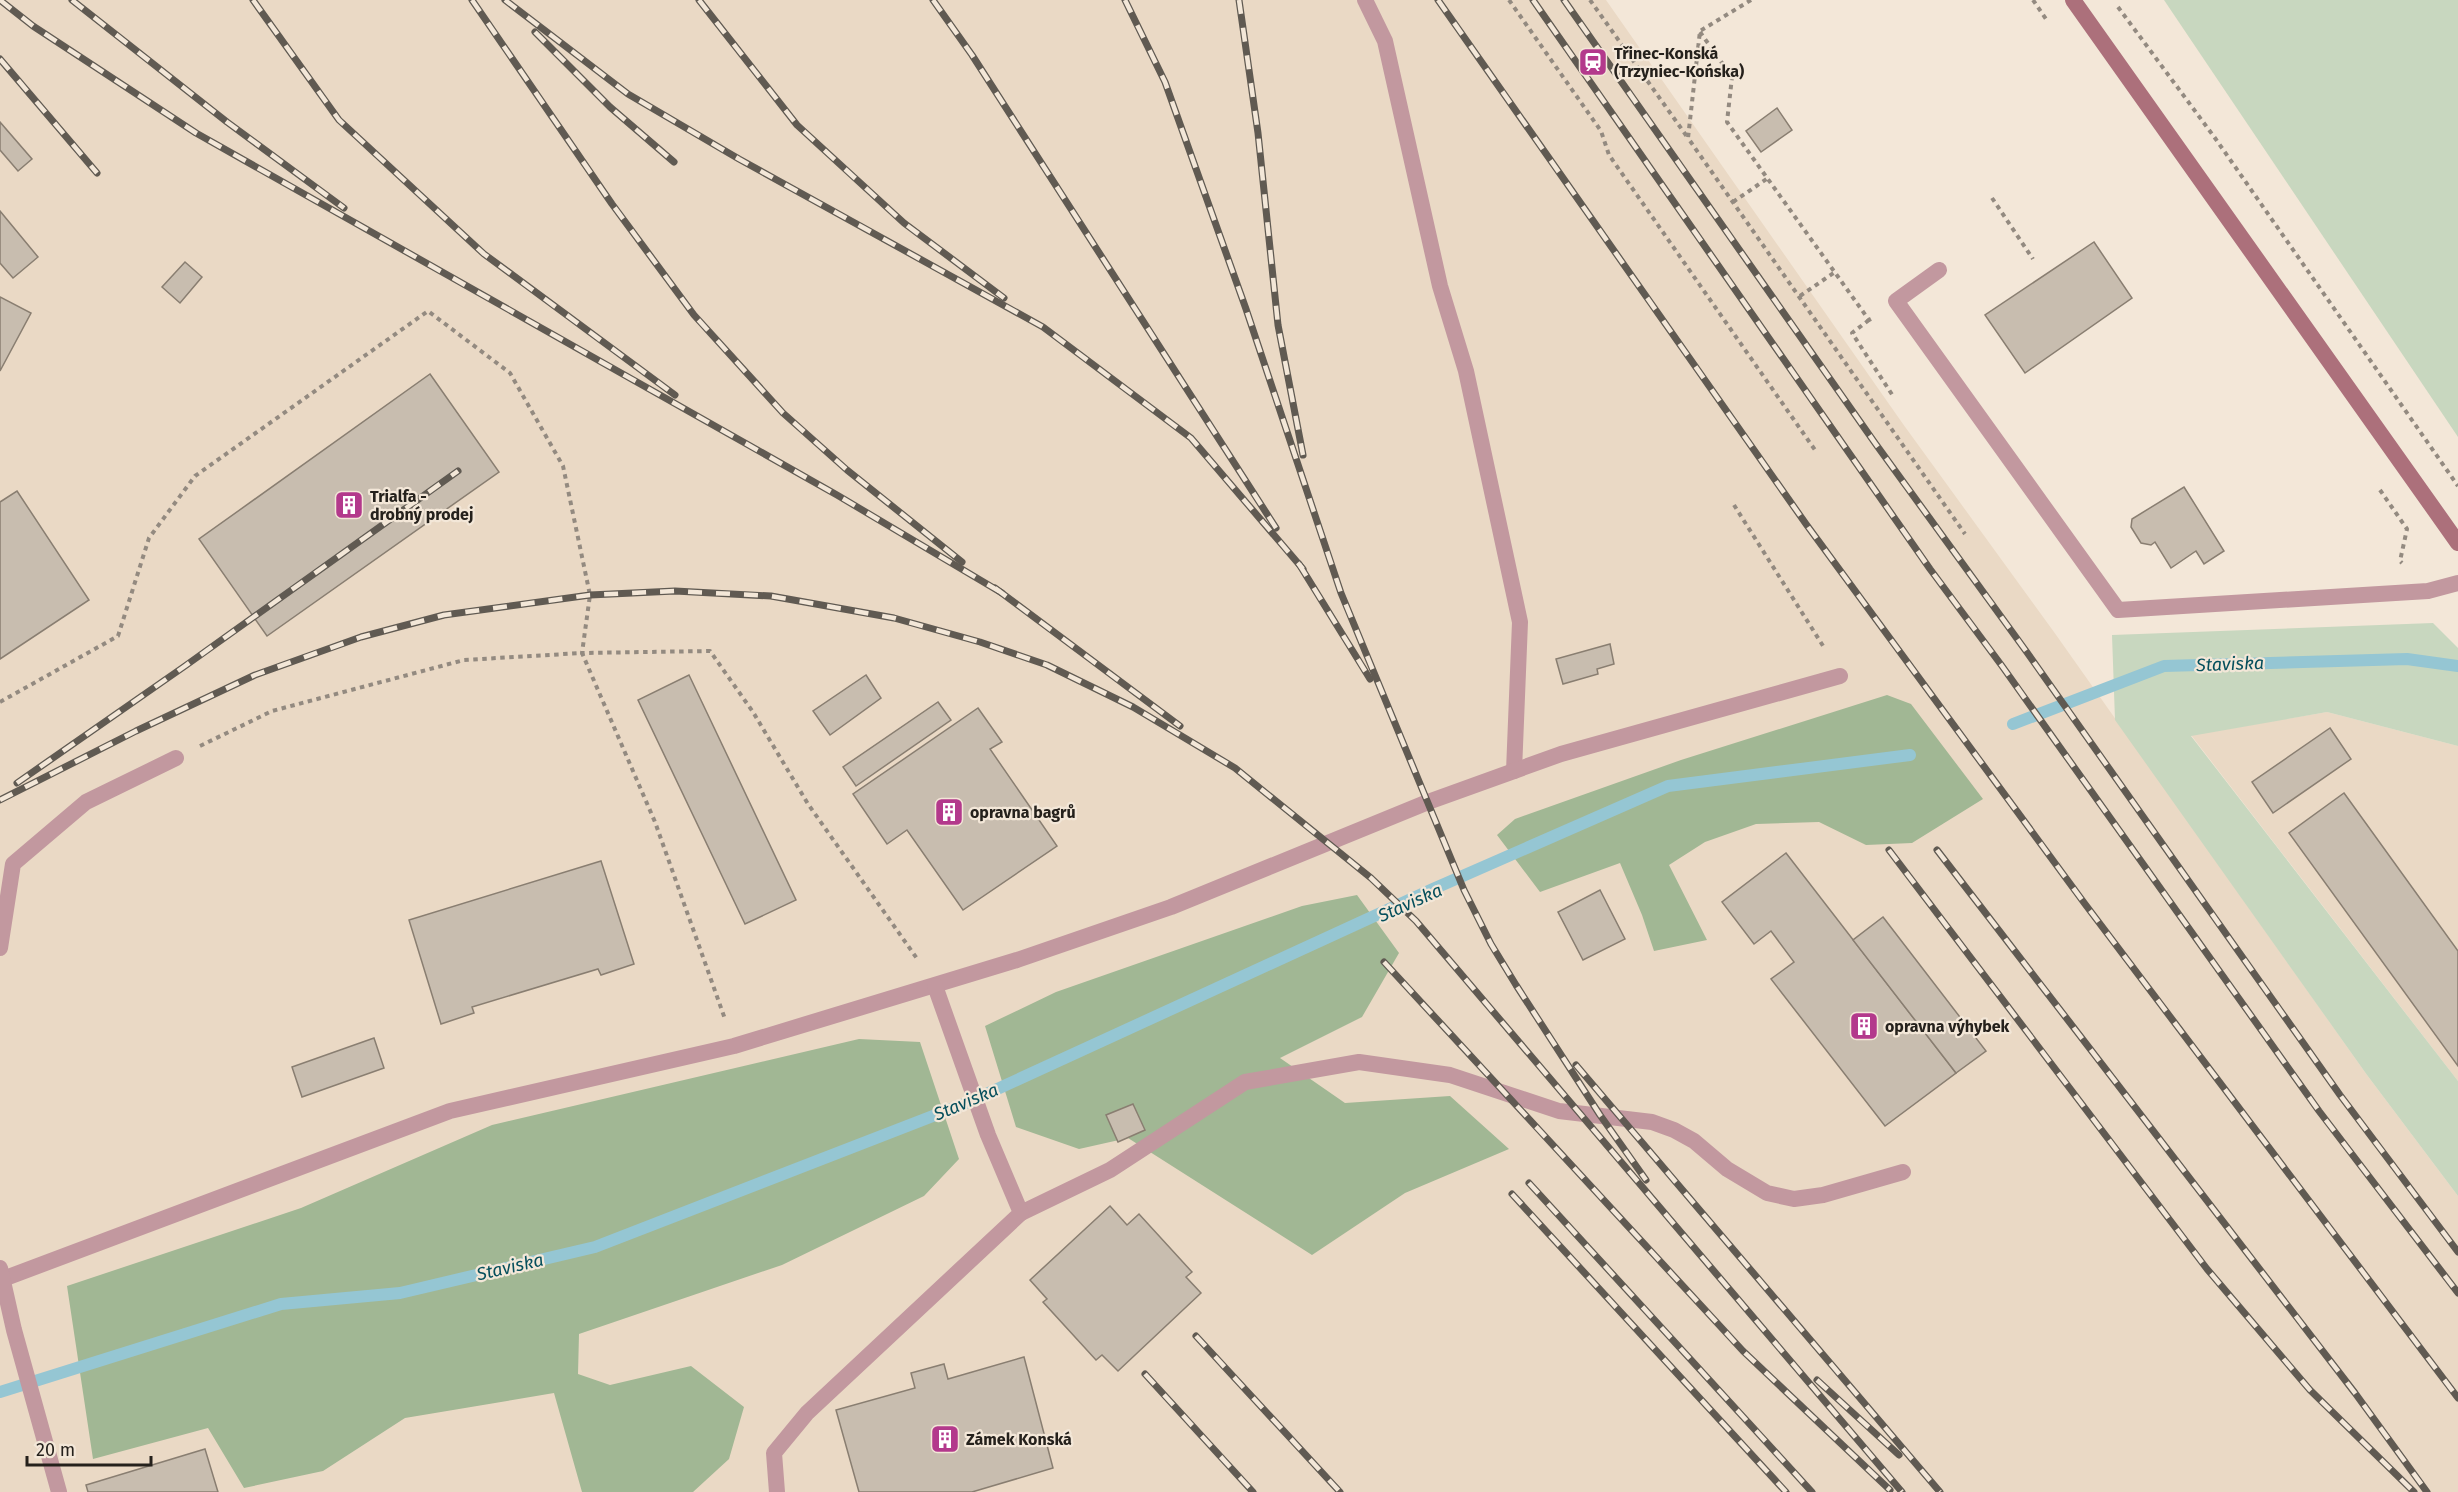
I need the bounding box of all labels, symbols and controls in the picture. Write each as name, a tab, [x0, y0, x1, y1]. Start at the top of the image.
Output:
place label: Třinec-Konská (Trzyniec-Końska)	[1614, 44, 1744, 81]
station icon: Třinec-Konská (Trzyniec-Końska)	[1577, 46, 1609, 78]
place label: Trialfa - drobný prodej	[370, 487, 473, 524]
building icon: Trialfa - drobný prodej	[333, 489, 365, 521]
water label: Staviska	[2195, 652, 2264, 676]
building icon: opravna bagrů	[933, 796, 965, 828]
place label: opravna bagrů	[970, 803, 1076, 822]
water label: Staviska	[1374, 879, 1446, 927]
building icon: opravna výhybek	[1848, 1010, 1880, 1042]
place label: opravna výhybek	[1885, 1017, 2010, 1036]
water label: Staviska	[929, 1079, 1002, 1126]
water label: Staviska	[473, 1249, 546, 1286]
building icon: Zámek Konská	[929, 1423, 961, 1455]
scale bar	[27, 1429, 152, 1467]
place label: Zámek Konská	[966, 1430, 1072, 1449]
text: 20 m	[36, 1439, 75, 1461]

